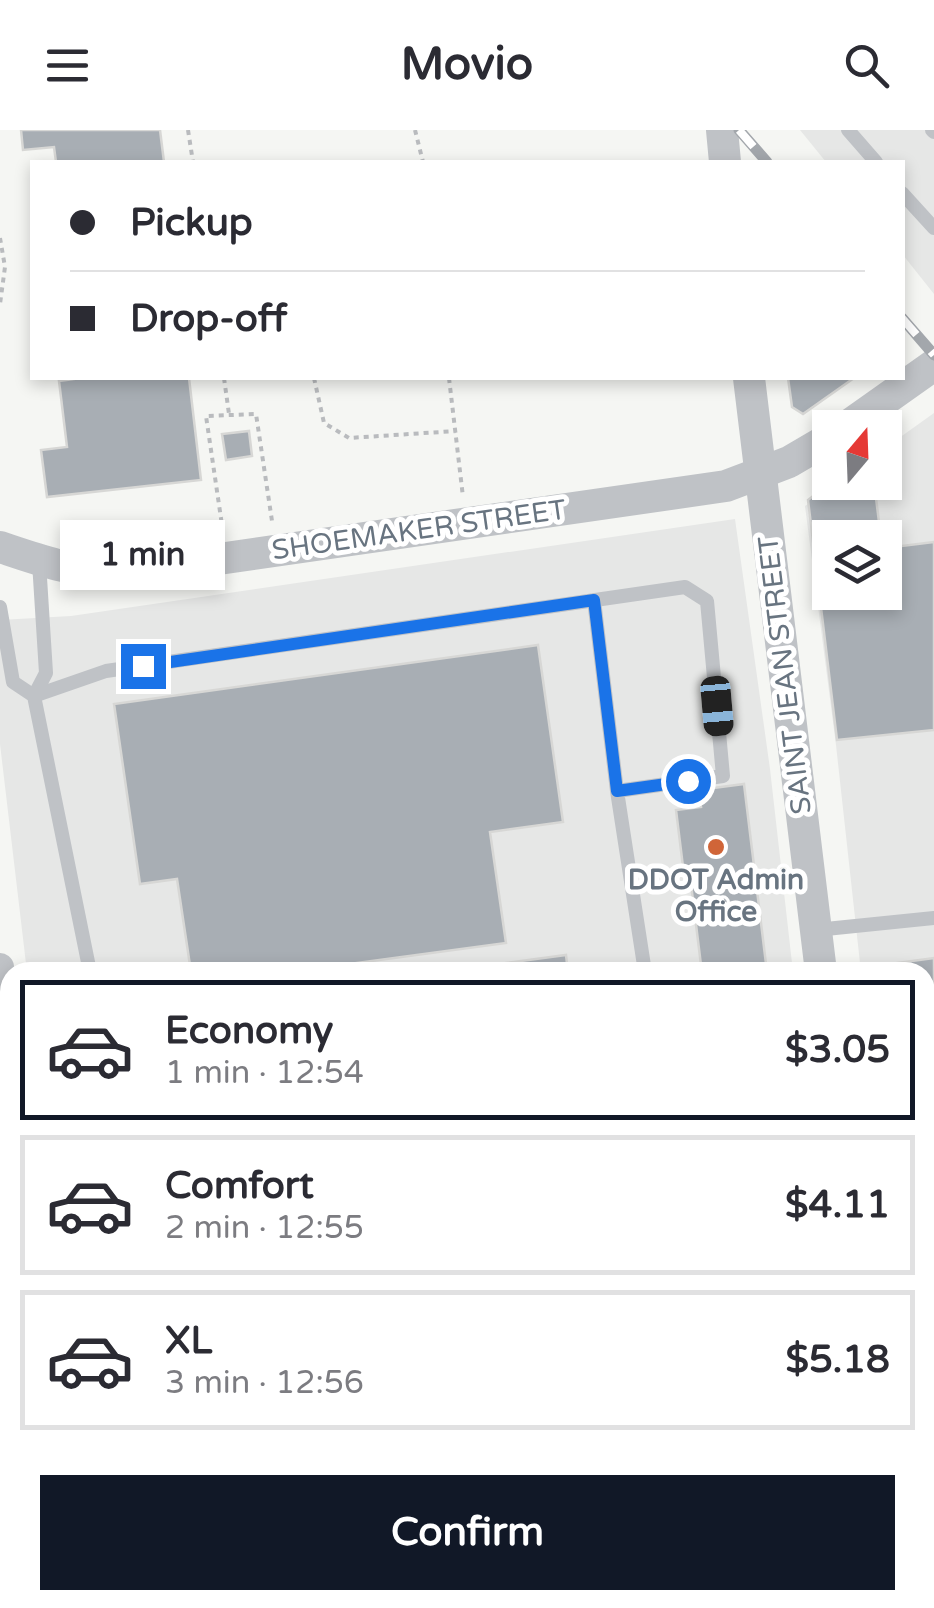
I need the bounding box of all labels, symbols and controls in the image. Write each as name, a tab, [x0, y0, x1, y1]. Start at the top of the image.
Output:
icon: menu	[40, 38, 95, 93]
text: Movio	[401, 38, 533, 92]
icon: search	[839, 38, 894, 93]
text: Pickup	[130, 200, 253, 246]
text: Drop-off	[130, 296, 287, 342]
north arrow	[812, 410, 902, 500]
map controls	[812, 410, 902, 610]
street label: SHOEMAKER STREET	[270, 493, 568, 567]
button: layers	[812, 520, 902, 610]
callout: 1 min	[61, 521, 226, 591]
street label: SAINT JEAN STREET	[751, 534, 819, 816]
text: 1 min	[100, 536, 185, 574]
route end	[121, 644, 166, 689]
car	[699, 675, 735, 737]
route start	[666, 759, 711, 804]
marker: DDOT Admin Office	[705, 836, 727, 858]
place label: DDOT Admin Office	[628, 863, 804, 929]
icon: car	[45, 1005, 135, 1095]
text: Economy	[165, 1008, 333, 1054]
text: $3.05	[785, 1027, 890, 1073]
text: 1 min · 12:54	[165, 1054, 364, 1092]
icon: car	[45, 1160, 135, 1250]
text: Comfort	[165, 1163, 314, 1209]
text: $4.11	[785, 1182, 890, 1228]
text: 2 min · 12:55	[165, 1209, 364, 1247]
icon: car	[45, 1315, 135, 1405]
text: XL	[165, 1318, 212, 1364]
text: $5.18	[785, 1337, 890, 1383]
text: 3 min · 12:56	[165, 1364, 364, 1402]
button: Confirm	[40, 1475, 895, 1590]

